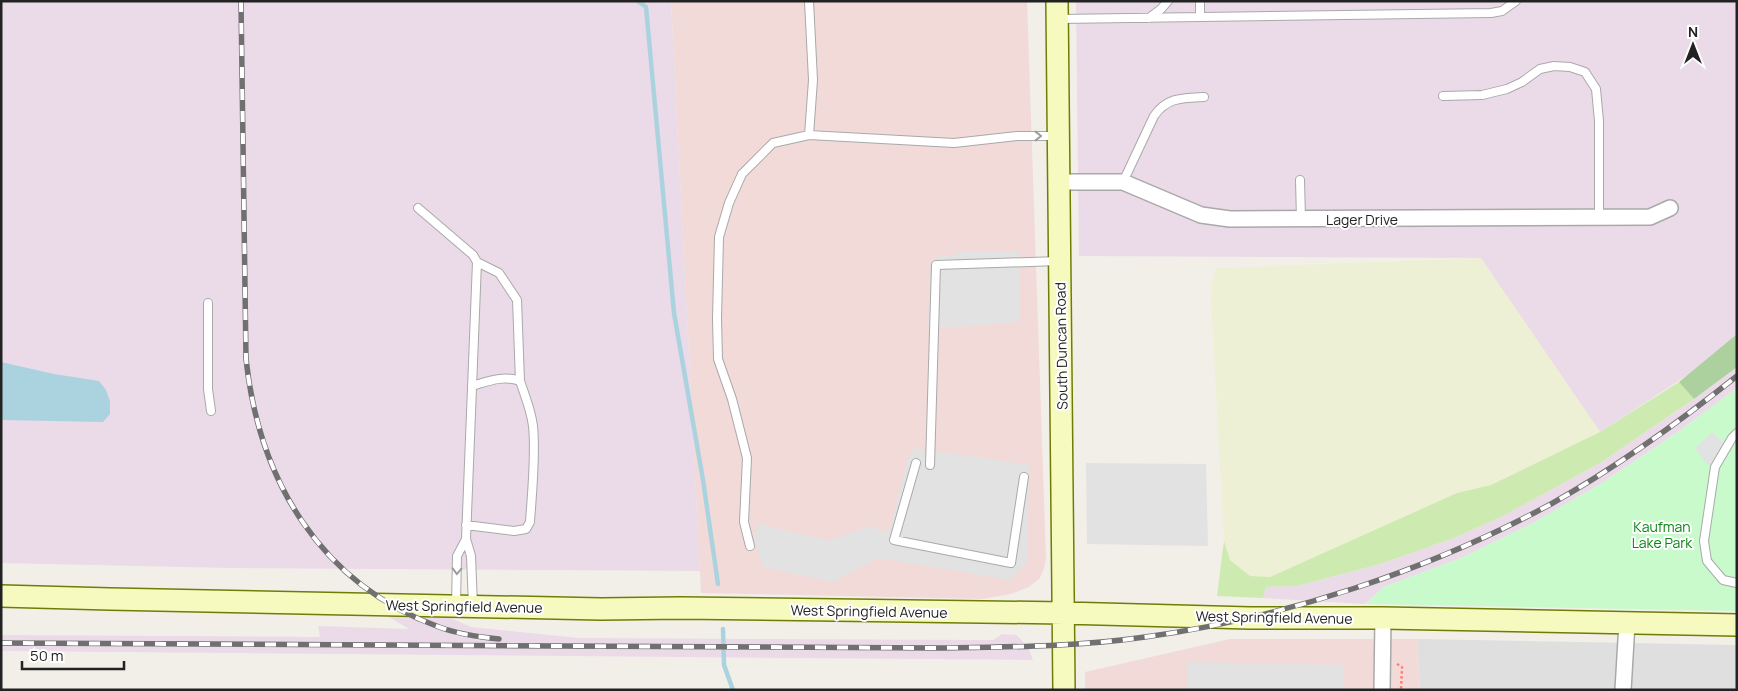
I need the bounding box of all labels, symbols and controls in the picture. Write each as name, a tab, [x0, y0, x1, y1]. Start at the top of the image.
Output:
north arrow	[1668, 20, 1718, 70]
text: N	[1688, 22, 1698, 41]
one-way arrow	[1034, 131, 1042, 141]
street label: Lager Drive	[1326, 210, 1398, 229]
street label: South Duncan Road	[1050, 282, 1072, 410]
park label: Kaufman Lake Park	[1632, 517, 1693, 552]
one-way arrow	[451, 567, 462, 575]
street label: West Springfield Avenue	[385, 595, 543, 617]
street label: West Springfield Avenue	[790, 600, 948, 622]
street label: West Springfield Avenue	[1195, 606, 1353, 628]
scale bar	[22, 638, 125, 670]
text: 50 m	[30, 645, 64, 666]

